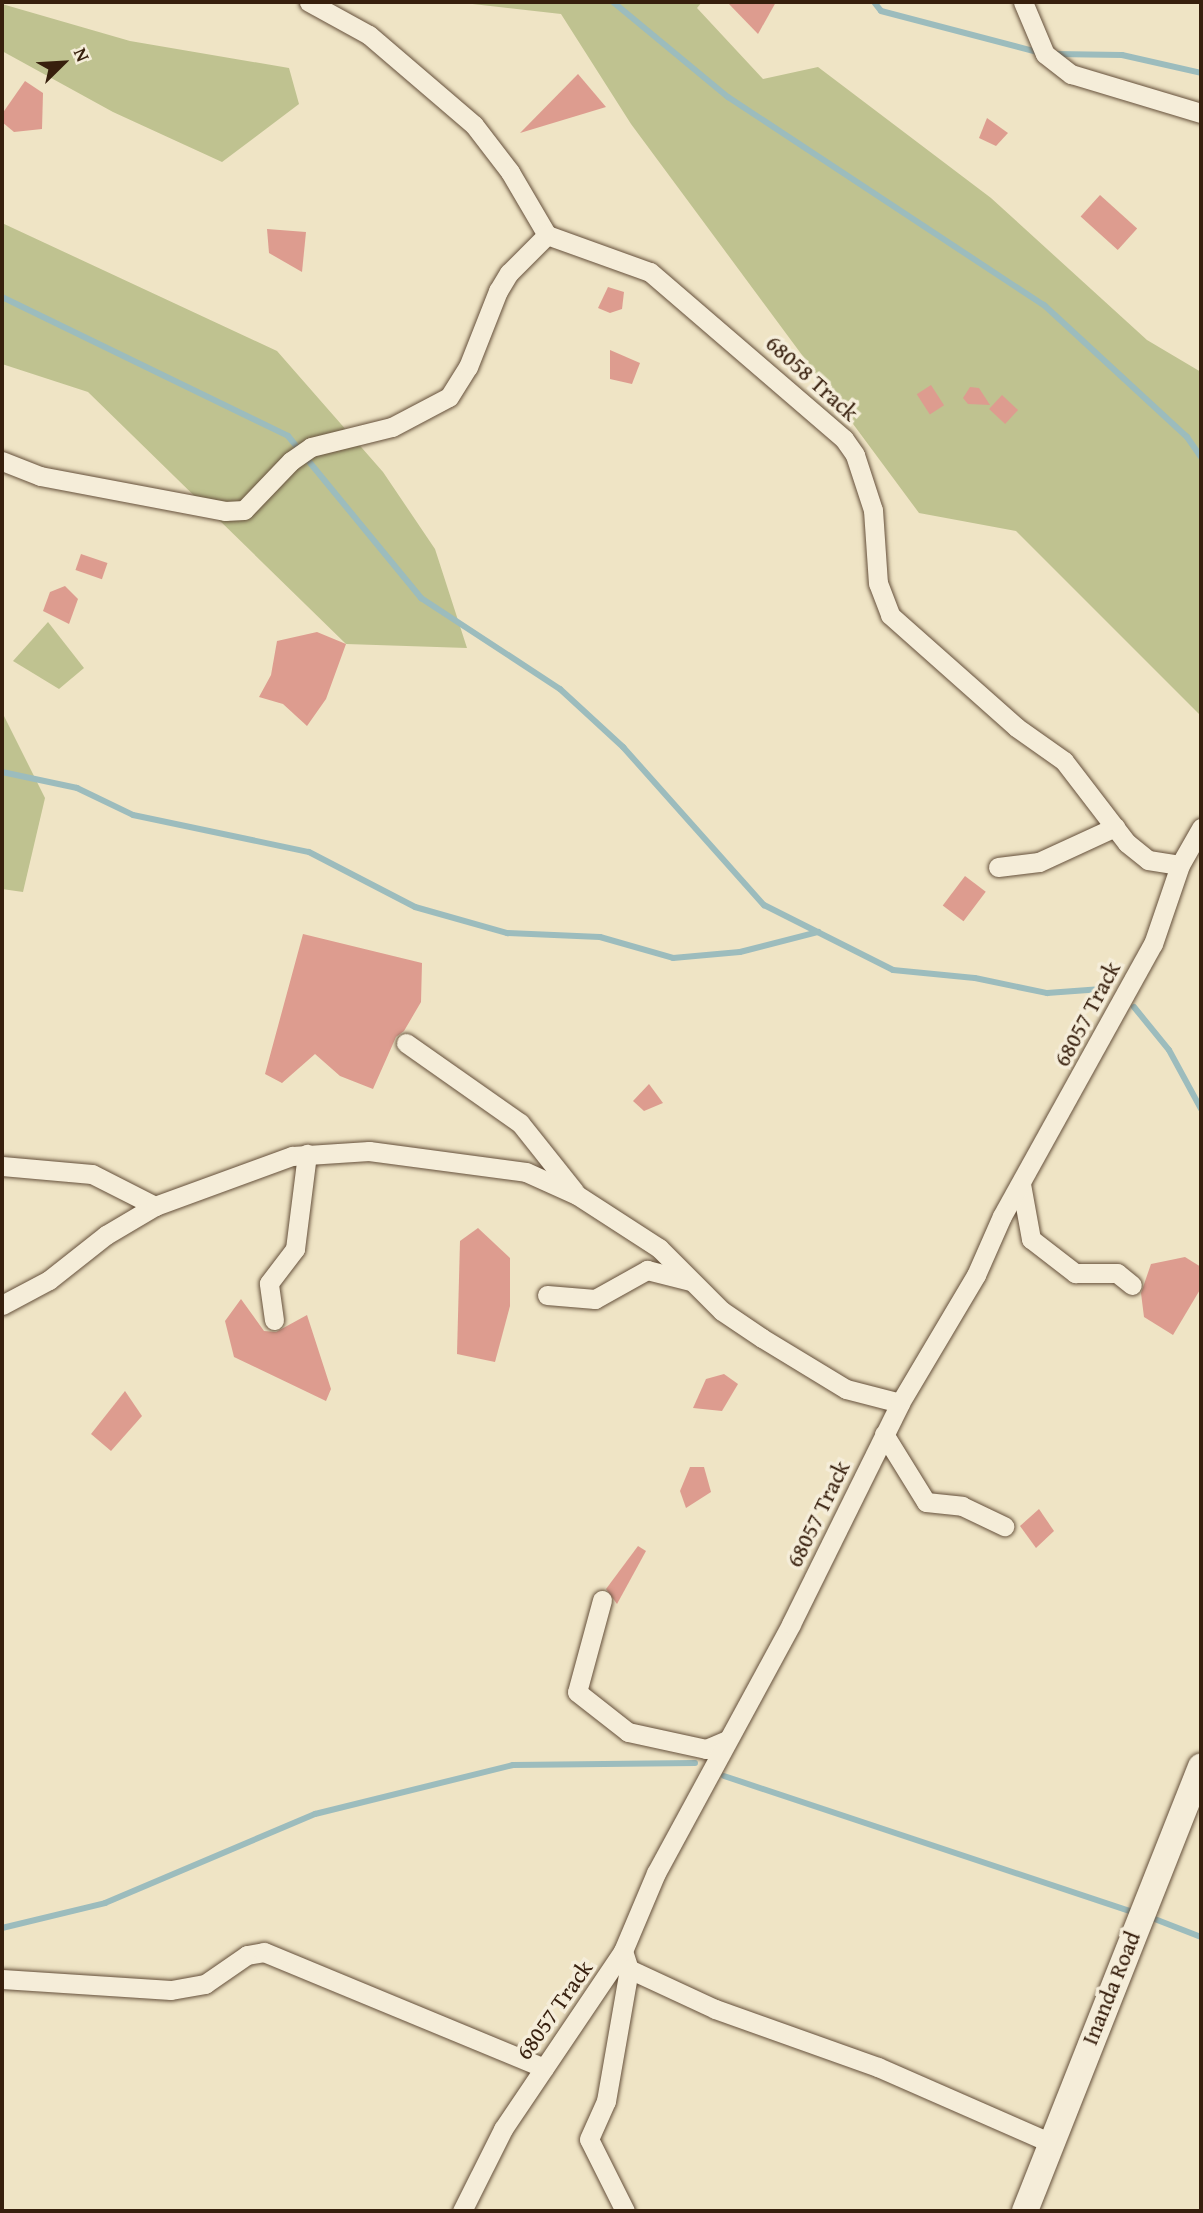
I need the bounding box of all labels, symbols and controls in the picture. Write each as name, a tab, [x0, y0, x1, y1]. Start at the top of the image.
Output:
north arrow	[28, 28, 98, 98]
text: N	[67, 43, 98, 66]
street label: 68058 Track	[760, 329, 864, 427]
street label: 68057 Track	[1048, 957, 1126, 1071]
street label: 68057 Track	[780, 1456, 856, 1572]
street label: Inanda Road	[1076, 1927, 1146, 2049]
street label: 68057 Track	[510, 1955, 598, 2065]

